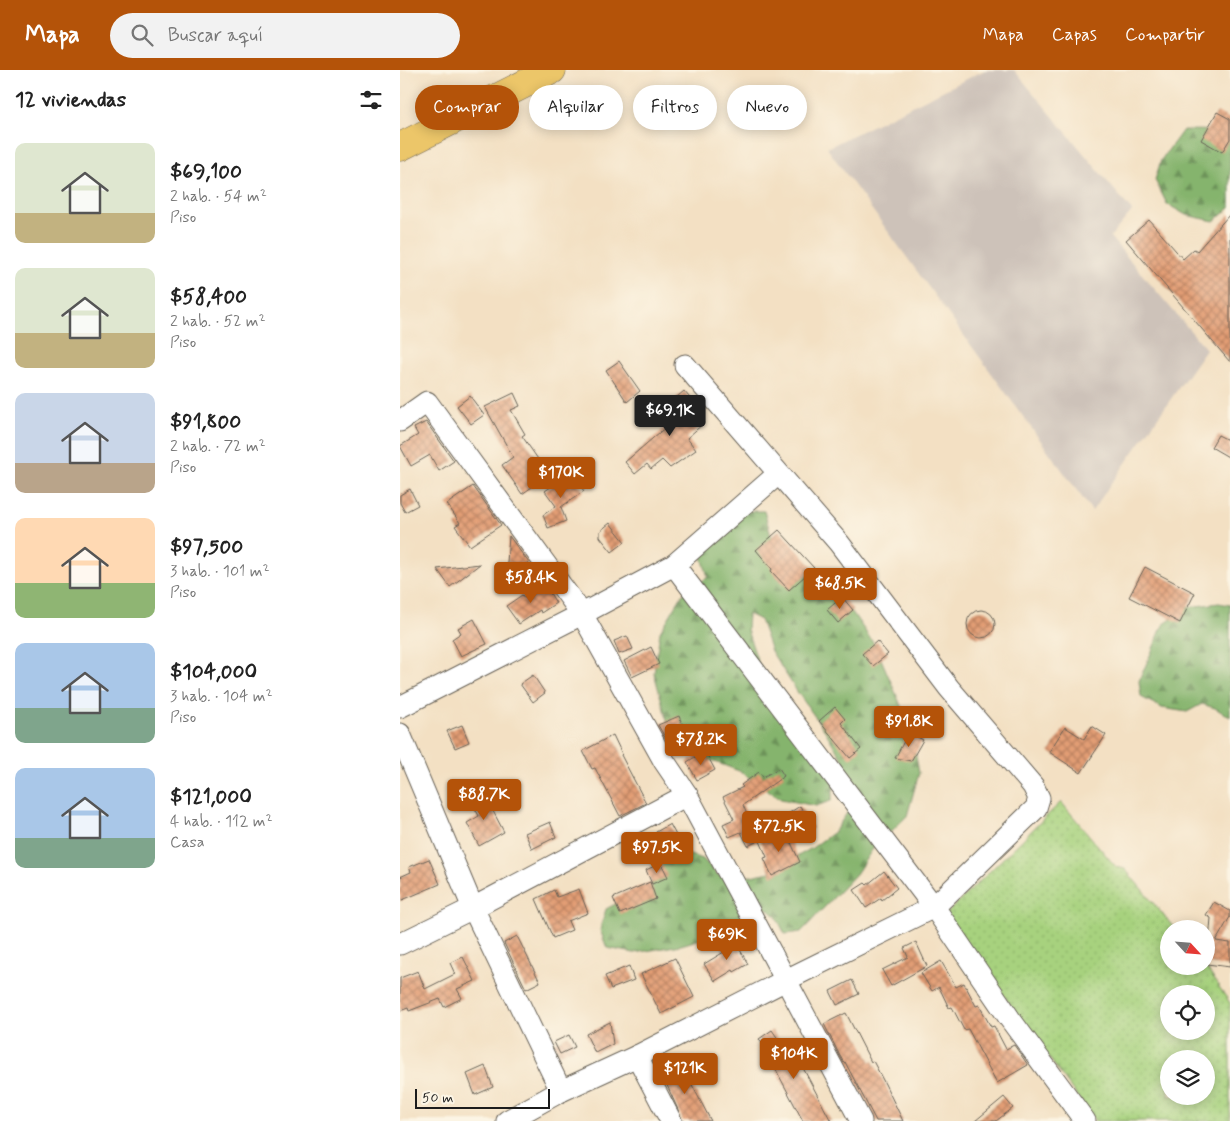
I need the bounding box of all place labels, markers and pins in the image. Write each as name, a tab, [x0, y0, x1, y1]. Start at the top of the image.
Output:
pin: $69.1K	[629, 394, 711, 437]
pin: $170K	[526, 456, 596, 499]
pin: $58.4K	[490, 562, 572, 604]
pin: $68.5K	[799, 568, 881, 610]
pin: $91.8K	[868, 706, 950, 748]
pin: $78.2K	[660, 724, 742, 766]
pin: $88.7K	[443, 778, 525, 821]
pin: $72.5K	[738, 810, 820, 853]
pin: $97.5K	[616, 832, 698, 874]
pin: $69K	[697, 918, 757, 961]
pin: $104K	[759, 1038, 829, 1080]
pin: $121K	[650, 1052, 720, 1095]

